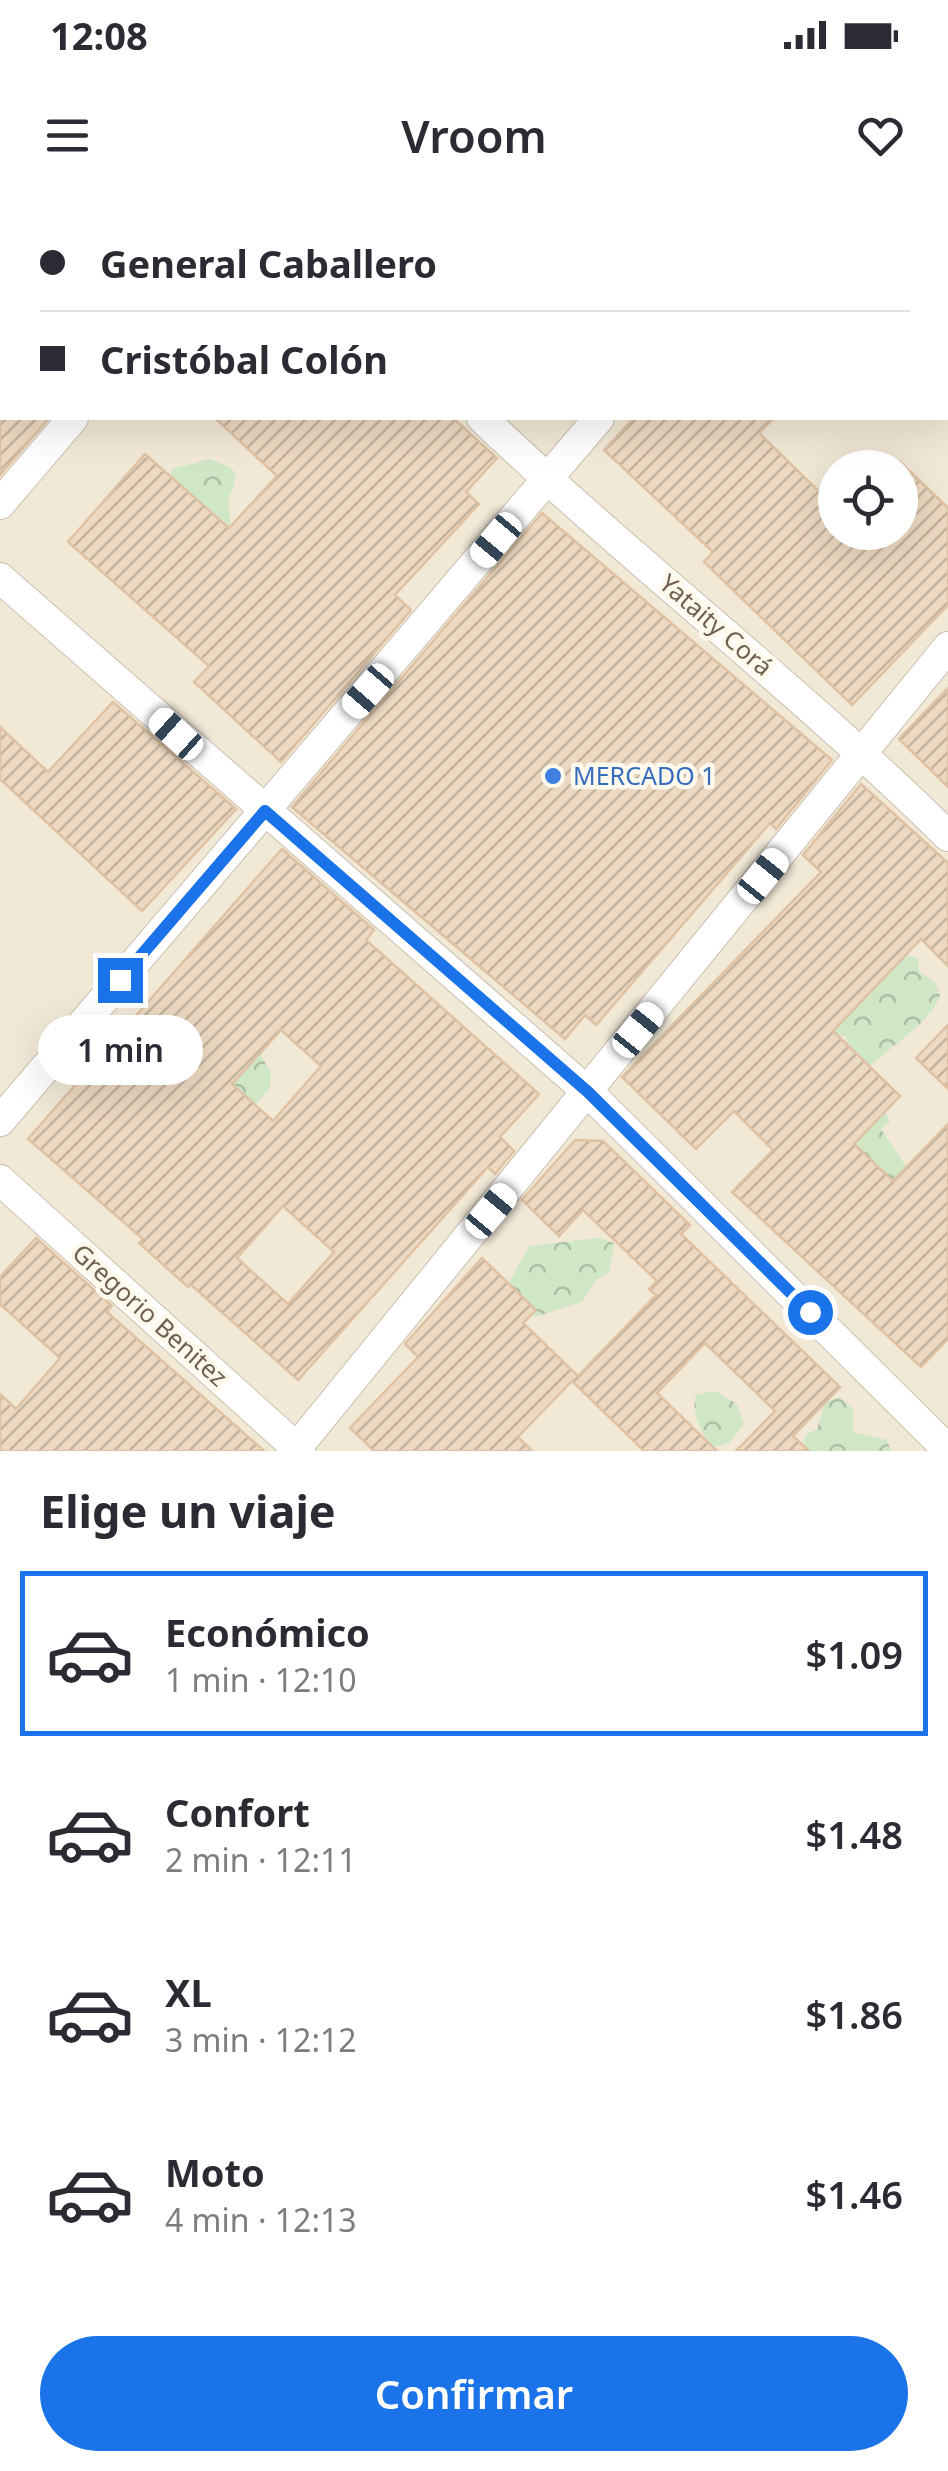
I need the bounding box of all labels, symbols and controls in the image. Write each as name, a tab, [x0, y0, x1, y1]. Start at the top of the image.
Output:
text: 12:08	[50, 9, 148, 61]
text: Vroom	[401, 105, 547, 166]
icon: menu	[40, 108, 95, 163]
icon: heart	[853, 108, 908, 163]
text: General Caballero	[100, 237, 437, 289]
text: Cristóbal Colón	[100, 333, 388, 385]
map controls	[818, 450, 918, 550]
button: locate	[818, 450, 918, 550]
car	[465, 507, 527, 573]
street label: Yataity Corá	[653, 566, 780, 683]
car	[337, 659, 399, 723]
car	[144, 703, 208, 765]
place label: MERCADO 1	[573, 758, 715, 792]
marker: MERCADO 1	[542, 765, 564, 787]
car	[732, 843, 794, 909]
route end	[98, 958, 143, 1003]
car	[607, 997, 669, 1063]
callout: 1 min	[38, 1015, 202, 1085]
text: 1 min	[77, 1028, 164, 1071]
car	[460, 1178, 522, 1244]
street label: Gregorio Benitez	[66, 1235, 236, 1393]
route start	[788, 1290, 833, 1335]
text: Elige un viaje	[40, 1480, 336, 1541]
text: Económico	[165, 1606, 370, 1658]
icon: car	[45, 1609, 135, 1699]
text: $1.09	[806, 1628, 903, 1680]
text: 1 min · 12:10	[165, 1658, 357, 1701]
text: Confort	[165, 1786, 310, 1838]
icon: car	[45, 1789, 135, 1879]
text: $1.48	[806, 1808, 903, 1860]
text: 2 min · 12:11	[165, 1838, 357, 1881]
text: XL	[165, 1966, 212, 2018]
icon: car	[45, 1969, 135, 2059]
text: $1.86	[806, 1988, 903, 2040]
text: 3 min · 12:12	[165, 2018, 357, 2061]
text: Moto	[165, 2146, 265, 2198]
icon: car	[45, 2149, 135, 2239]
text: $1.46	[806, 2168, 903, 2220]
text: 4 min · 12:13	[165, 2198, 357, 2241]
button: Confirmar	[40, 2336, 908, 2451]

